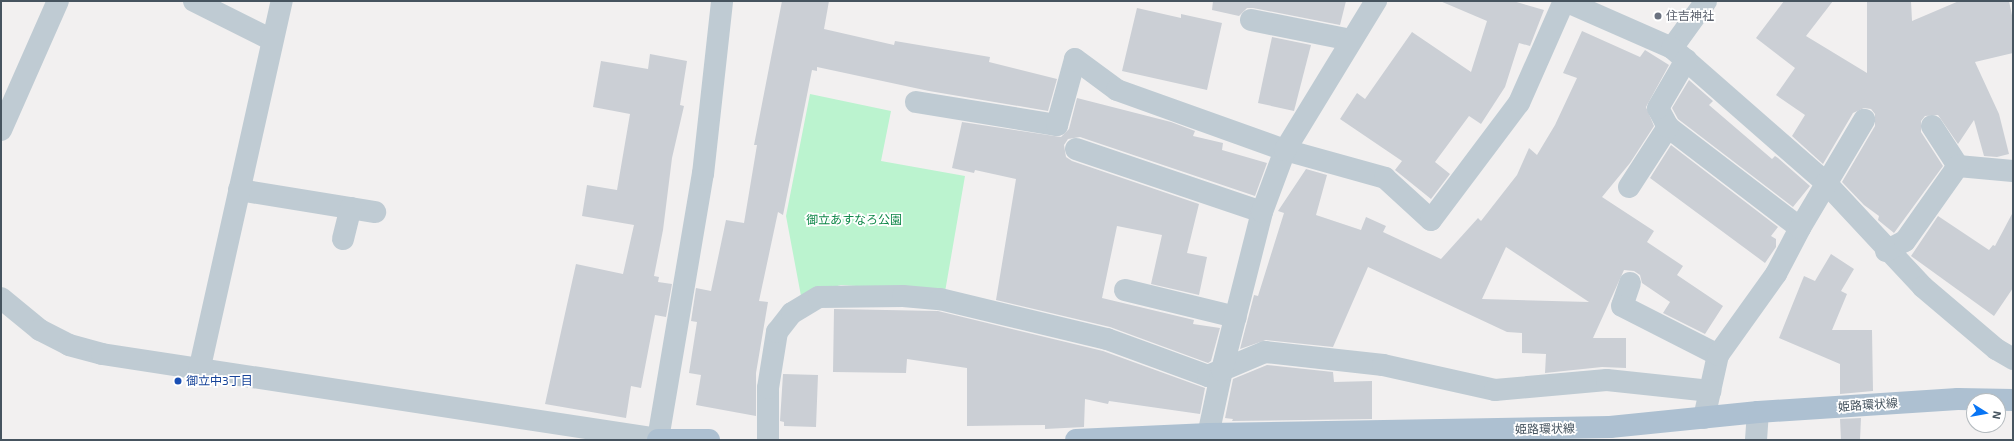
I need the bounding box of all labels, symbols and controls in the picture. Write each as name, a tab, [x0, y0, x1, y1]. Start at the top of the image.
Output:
place label: 住吉神社	[1666, 9, 1714, 23]
marker: 住吉神社	[1653, 11, 1663, 21]
park label: 御立あすなろ公園	[806, 213, 902, 227]
place label: 御立中3丁目	[186, 374, 253, 388]
marker: 御立中3丁目	[173, 376, 183, 386]
north arrow	[1966, 393, 2006, 433]
street label: 姫路環状線	[1838, 396, 1898, 414]
text: N	[1990, 410, 2004, 420]
street label: 姫路環状線	[1515, 421, 1575, 437]

